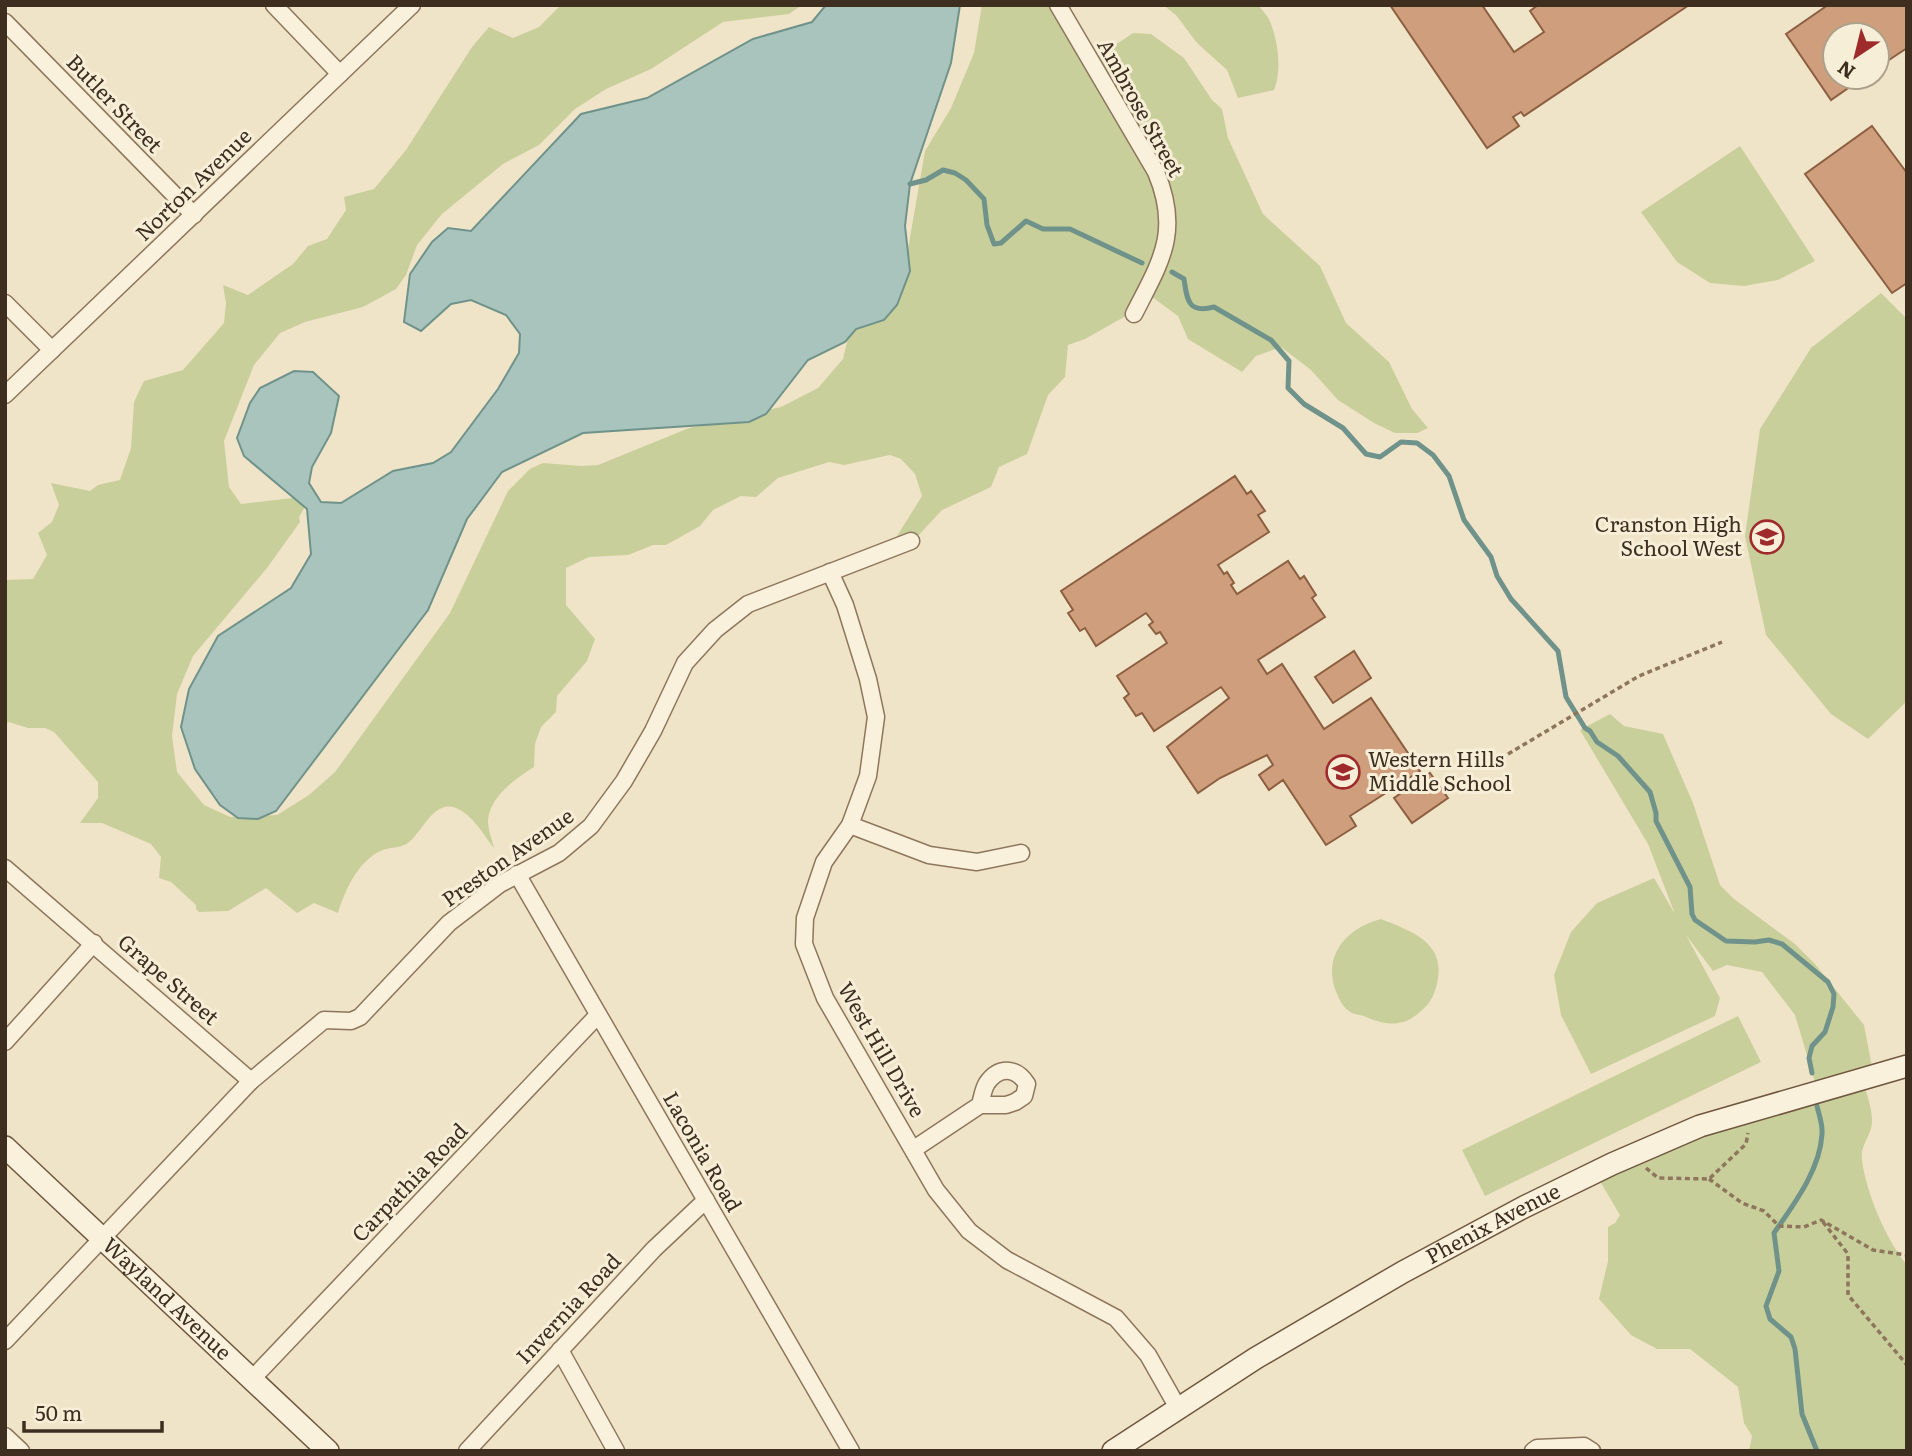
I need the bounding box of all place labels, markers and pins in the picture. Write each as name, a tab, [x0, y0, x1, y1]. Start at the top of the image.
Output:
place label: Cranston High School West	[1595, 507, 1743, 562]
school or university icon: Cranston High School West	[1748, 518, 1786, 556]
place label: Western Hills Middle School	[1368, 742, 1511, 797]
school or university icon: Western Hills Middle School	[1324, 753, 1362, 791]

